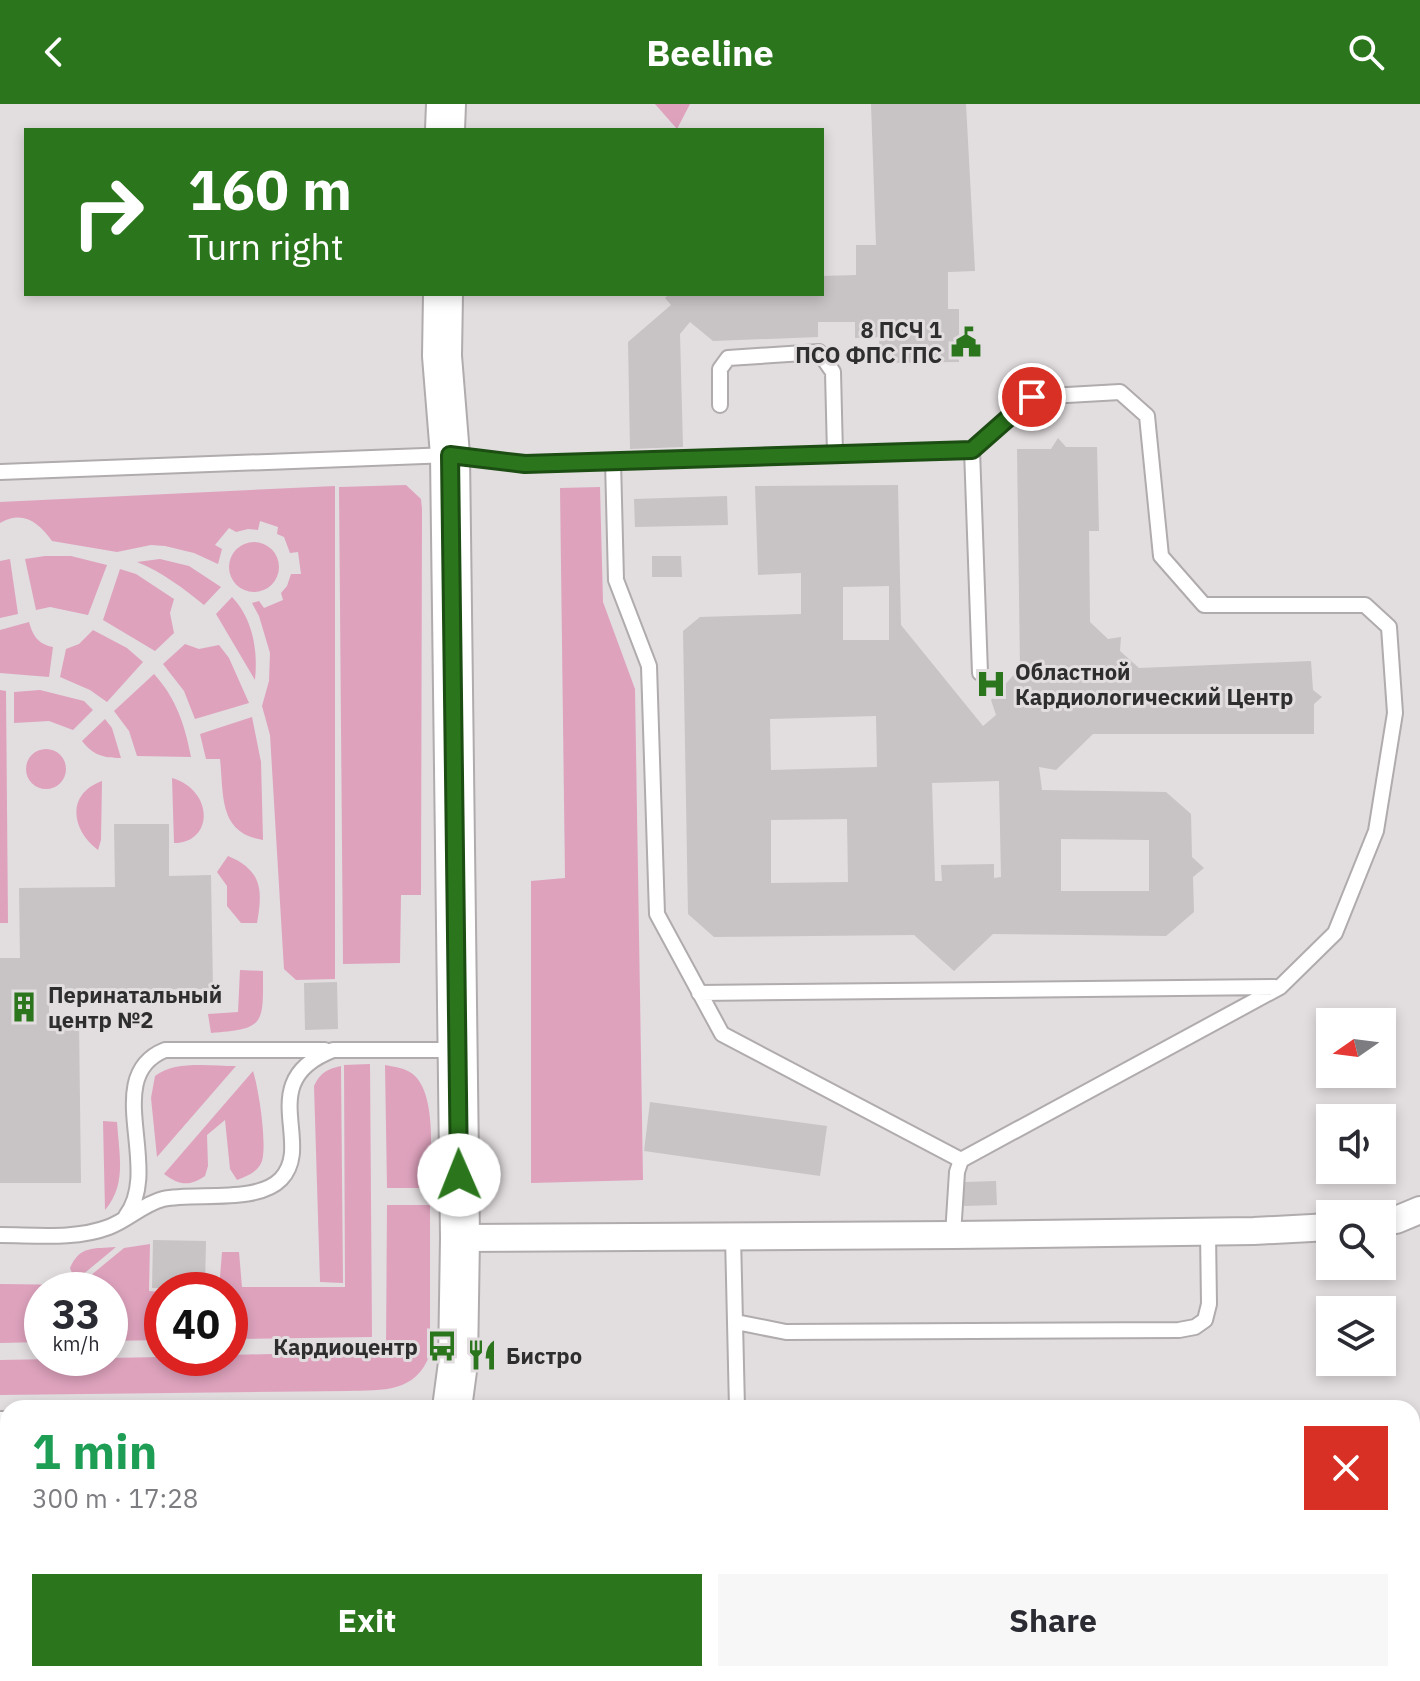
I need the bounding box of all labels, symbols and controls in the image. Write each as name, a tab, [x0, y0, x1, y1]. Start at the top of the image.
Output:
text: Beeline	[646, 29, 774, 76]
icon: back	[32, 30, 76, 74]
icon: search	[1344, 30, 1388, 74]
text: 160 m	[188, 153, 352, 225]
icon: right	[56, 160, 160, 264]
text: Turn right	[188, 223, 344, 270]
place label: 8 ПСЧ 1 ПСО ФПС ГПС	[795, 315, 942, 369]
public building icon: 8 ПСЧ 1 ПСО ФПС ГПС	[949, 325, 983, 359]
pin	[998, 363, 1066, 431]
icon: arrive	[1010, 375, 1054, 419]
place label: Областной Кардиологический Центр	[1015, 657, 1293, 711]
hospital icon: Областной Кардиологический Центр	[974, 667, 1008, 701]
place label: Перинатальный центр №2	[48, 980, 222, 1034]
building icon: Перинатальный центр №2	[7, 990, 41, 1024]
north arrow	[1316, 1008, 1396, 1088]
map controls	[1316, 1008, 1396, 1376]
button: sound	[1316, 1104, 1396, 1184]
position arrow	[417, 1133, 501, 1217]
button: search	[1316, 1200, 1396, 1280]
speed limit sign: 40	[144, 1272, 248, 1376]
text: 33	[52, 1288, 100, 1340]
button: layers	[1316, 1296, 1396, 1376]
bus stop icon: Кардиоцентр	[425, 1329, 459, 1363]
text: km/h	[52, 1330, 100, 1357]
place label: Кардиоцентр	[273, 1332, 418, 1361]
restaurant icon: Бистро	[465, 1338, 499, 1372]
place label: Бистро	[506, 1341, 582, 1370]
text: 1 min	[32, 1420, 157, 1482]
button: close	[1304, 1426, 1388, 1510]
text: 300 m · 17:28	[32, 1481, 198, 1515]
button: Exit	[32, 1574, 702, 1666]
button: Share	[718, 1574, 1388, 1666]

